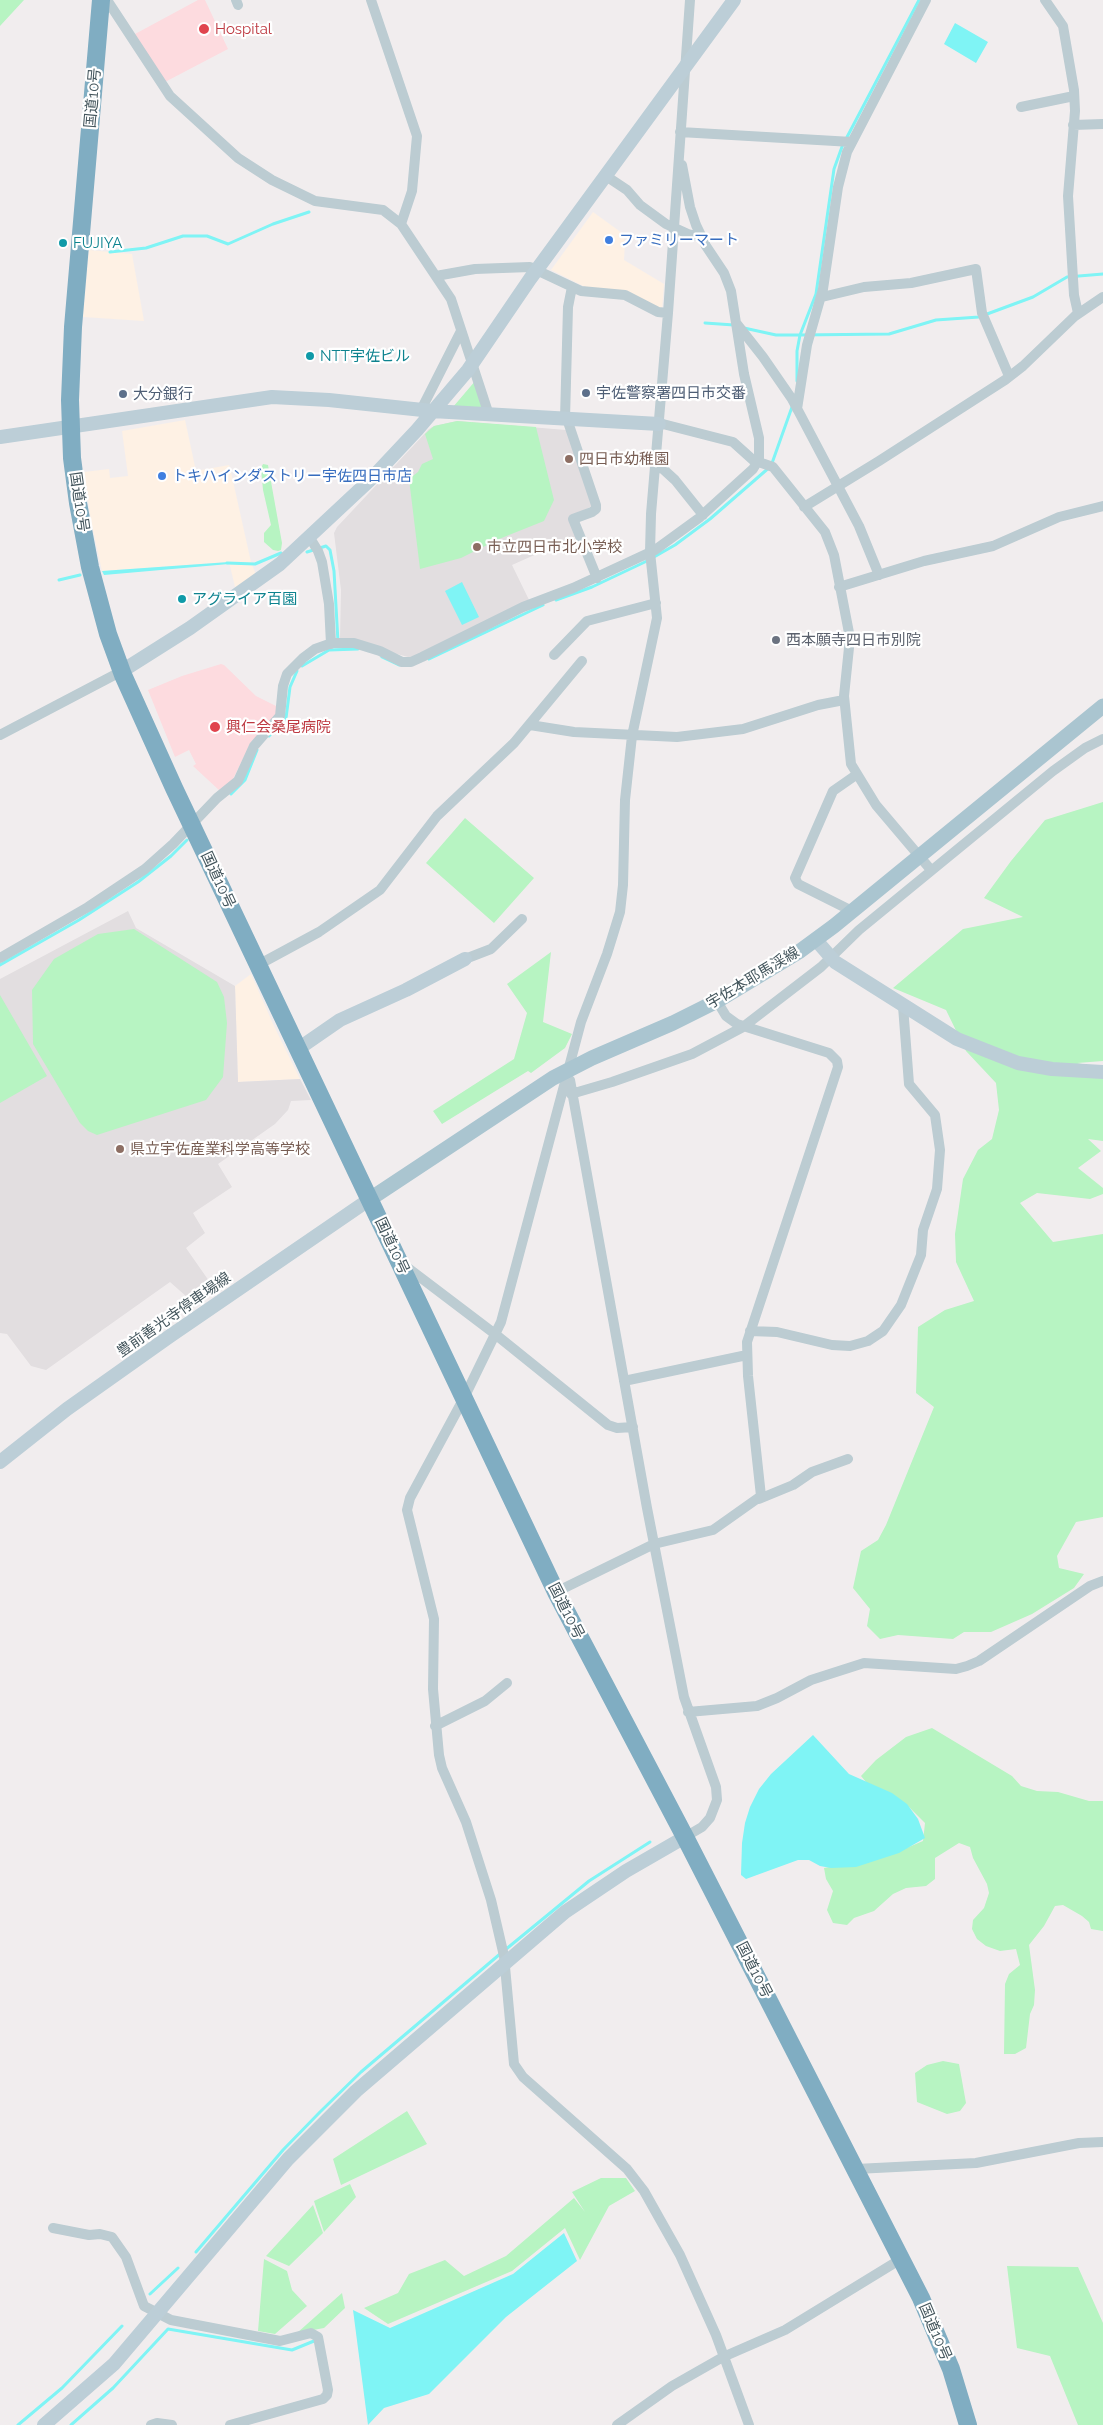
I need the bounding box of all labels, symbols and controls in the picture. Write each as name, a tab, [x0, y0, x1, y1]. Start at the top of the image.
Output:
place label: Hospital	[215, 20, 272, 38]
marker: Hospital	[197, 22, 211, 36]
street label: 国道10号	[81, 67, 105, 129]
place label: ファミリーマート	[619, 231, 739, 249]
place label: FUJIYA	[73, 234, 122, 252]
marker: ファミリーマート	[603, 234, 615, 246]
marker: FUJIYA	[57, 237, 69, 249]
place label: NTT宇佐ビル	[320, 347, 410, 365]
marker: NTT宇佐ビル	[304, 350, 316, 362]
place label: 宇佐警察署四日市交番	[596, 384, 746, 402]
place label: 大分銀行	[133, 385, 193, 403]
marker: 宇佐警察署四日市交番	[580, 387, 592, 399]
marker: 大分銀行	[117, 388, 129, 400]
place label: 四日市幼稚園	[579, 450, 669, 468]
marker: 四日市幼稚園	[563, 453, 575, 465]
place label: トキハインダストリー宇佐四日市店	[172, 467, 412, 485]
marker: トキハインダストリー宇佐四日市店	[156, 470, 168, 482]
street label: 国道10号	[66, 471, 92, 533]
place label: 市立四日市北小学校	[487, 538, 622, 556]
marker: 市立四日市北小学校	[471, 541, 483, 553]
place label: アグライア百園	[192, 590, 297, 608]
marker: アグライア百園	[176, 593, 188, 605]
place label: 西本願寺四日市別院	[786, 631, 921, 649]
marker: 西本願寺四日市別院	[770, 634, 782, 646]
place label: 興仁会桑尾病院	[226, 718, 331, 736]
marker: 興仁会桑尾病院	[208, 720, 222, 734]
street label: 国道10号	[197, 849, 239, 911]
street label: 宇佐本耶馬渓線	[703, 943, 803, 1013]
place label: 県立宇佐産業科学高等学校	[130, 1140, 310, 1158]
marker: 県立宇佐産業科学高等学校	[114, 1143, 126, 1155]
street label: 国道10号	[371, 1215, 413, 1277]
street label: 豊前善光寺停車場線	[114, 1269, 234, 1361]
street label: 国道10号	[544, 1580, 588, 1642]
street label: 国道10号	[732, 1939, 776, 2001]
street label: 国道10号	[915, 2301, 955, 2363]

